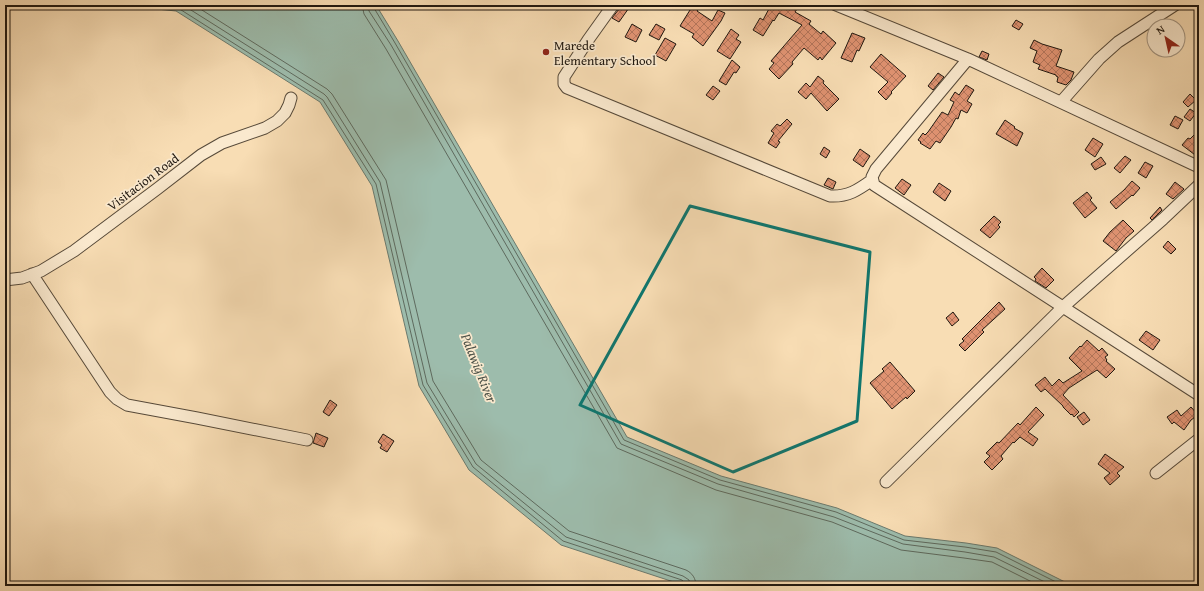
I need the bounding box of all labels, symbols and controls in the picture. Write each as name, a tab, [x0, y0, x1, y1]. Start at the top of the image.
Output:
north arrow	[1146, 18, 1186, 58]
text: N	[1153, 21, 1168, 38]
place label: Marede Elementary School	[554, 36, 656, 70]
marker: Marede Elementary School	[541, 47, 551, 57]
street label: Visitacion Road	[103, 149, 183, 215]
water label: Palawig River	[456, 329, 502, 406]

